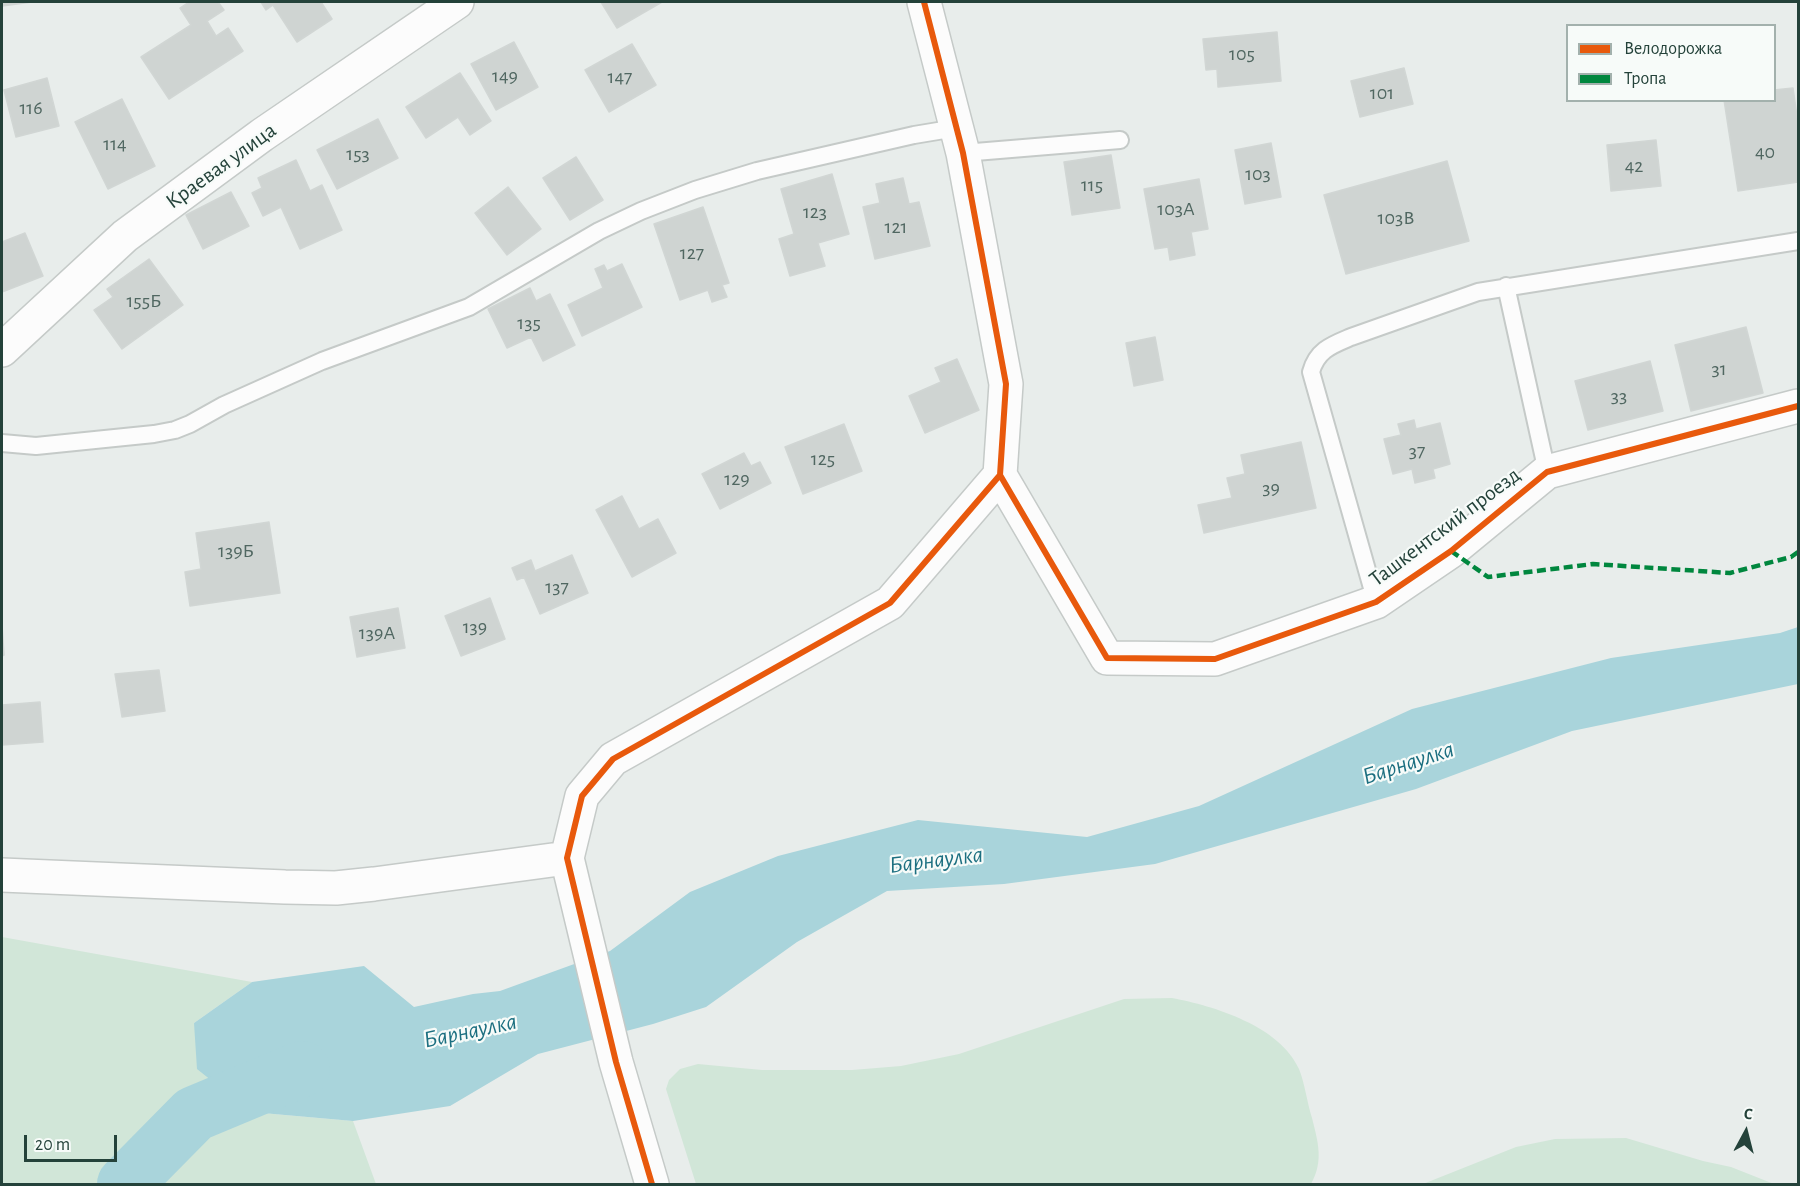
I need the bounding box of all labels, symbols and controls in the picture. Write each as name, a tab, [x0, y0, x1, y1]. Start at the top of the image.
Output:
legend	[1566, 24, 1776, 102]
text: Велодорожка	[1624, 40, 1722, 58]
house number: 105	[1229, 42, 1255, 66]
house number: 149	[492, 64, 518, 88]
house number: 147	[608, 65, 632, 89]
text: Тропа	[1624, 70, 1667, 88]
house number: 101	[1370, 81, 1394, 105]
house number: 116	[19, 96, 43, 120]
street label: Краевая улица	[161, 117, 281, 215]
house number: 114	[103, 132, 127, 156]
house number: 40	[1755, 140, 1775, 164]
house number: 153	[346, 142, 370, 166]
house number: 42	[1625, 154, 1643, 178]
house number: 103	[1245, 162, 1271, 186]
house number: 115	[1081, 173, 1103, 197]
house number: 103А	[1157, 197, 1195, 221]
house number: 123	[803, 200, 827, 224]
house number: 103В	[1378, 206, 1414, 230]
house number: 121	[885, 215, 907, 239]
house number: 127	[680, 241, 704, 265]
house number: 155Б	[126, 289, 162, 313]
house number: 135	[517, 311, 541, 335]
house number: 31	[1711, 357, 1727, 381]
house number: 33	[1611, 384, 1627, 408]
house number: 37	[1409, 439, 1425, 463]
house number: 125	[811, 447, 835, 471]
street label: Ташкентский проезд	[1364, 462, 1526, 592]
house number: 129	[724, 467, 750, 491]
house number: 39	[1262, 476, 1280, 500]
house number: 139Б	[218, 539, 254, 563]
house number: 137	[545, 575, 569, 599]
house number: 139	[463, 615, 487, 639]
house number: 139А	[359, 621, 395, 645]
water label: Барнаулка	[1359, 735, 1457, 791]
water label: Барнаулка	[887, 840, 985, 880]
water label: Барнаулка	[421, 1007, 519, 1055]
north arrow	[1716, 1102, 1776, 1162]
text: С	[1743, 1106, 1754, 1123]
scale bar	[27, 1123, 120, 1161]
text: 20 m	[35, 1136, 70, 1154]

